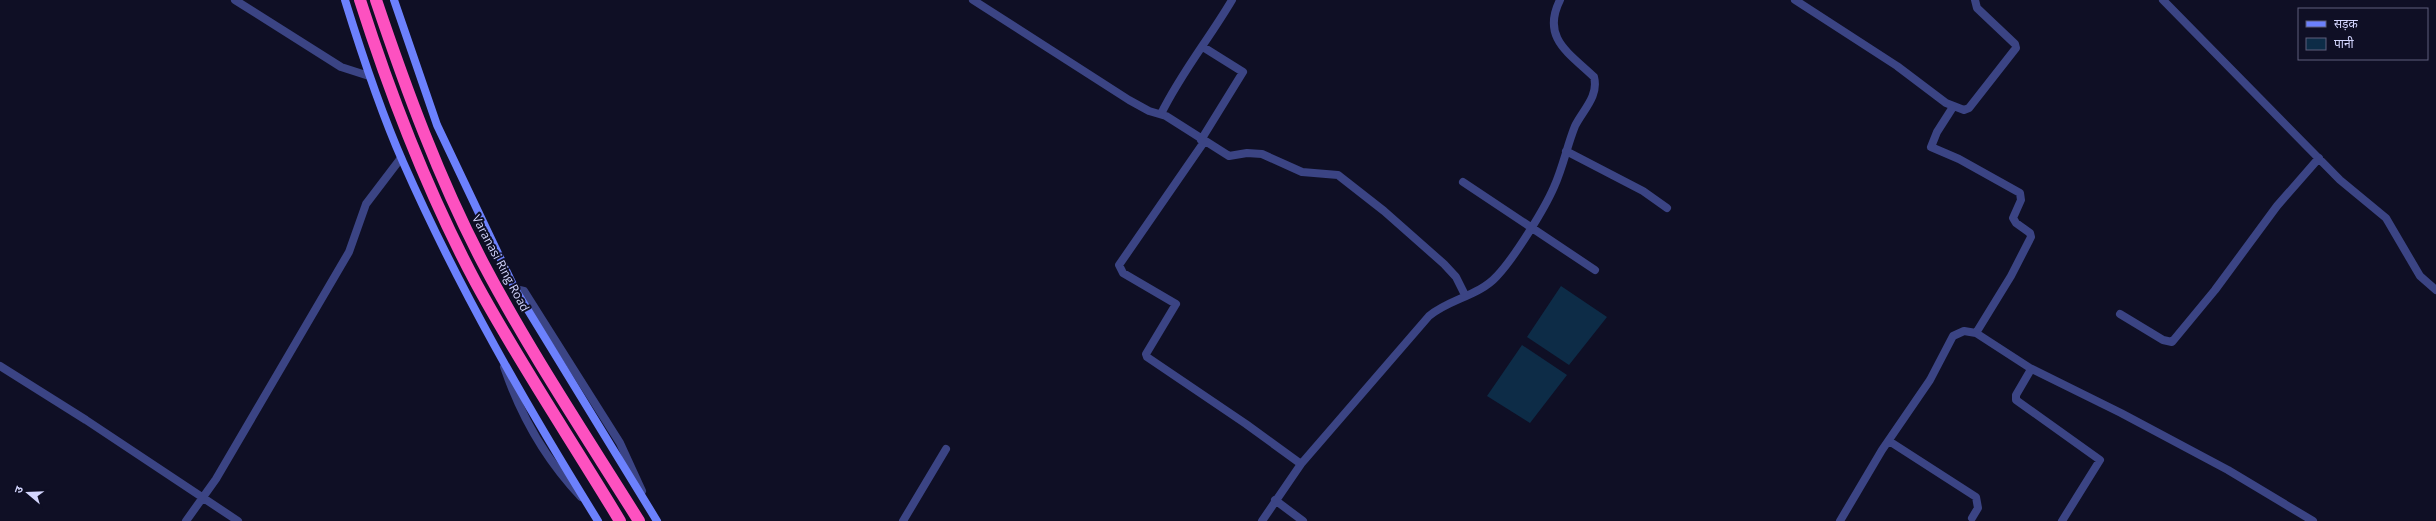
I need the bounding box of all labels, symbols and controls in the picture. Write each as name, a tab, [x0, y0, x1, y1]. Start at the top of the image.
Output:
legend	[2298, 8, 2428, 60]
text: सड़क	[2334, 15, 2359, 32]
text: पानी	[2334, 35, 2355, 52]
street label: Varanasi Ring Road	[468, 212, 534, 314]
north arrow	[8, 473, 48, 513]
text: उ	[10, 484, 26, 495]

